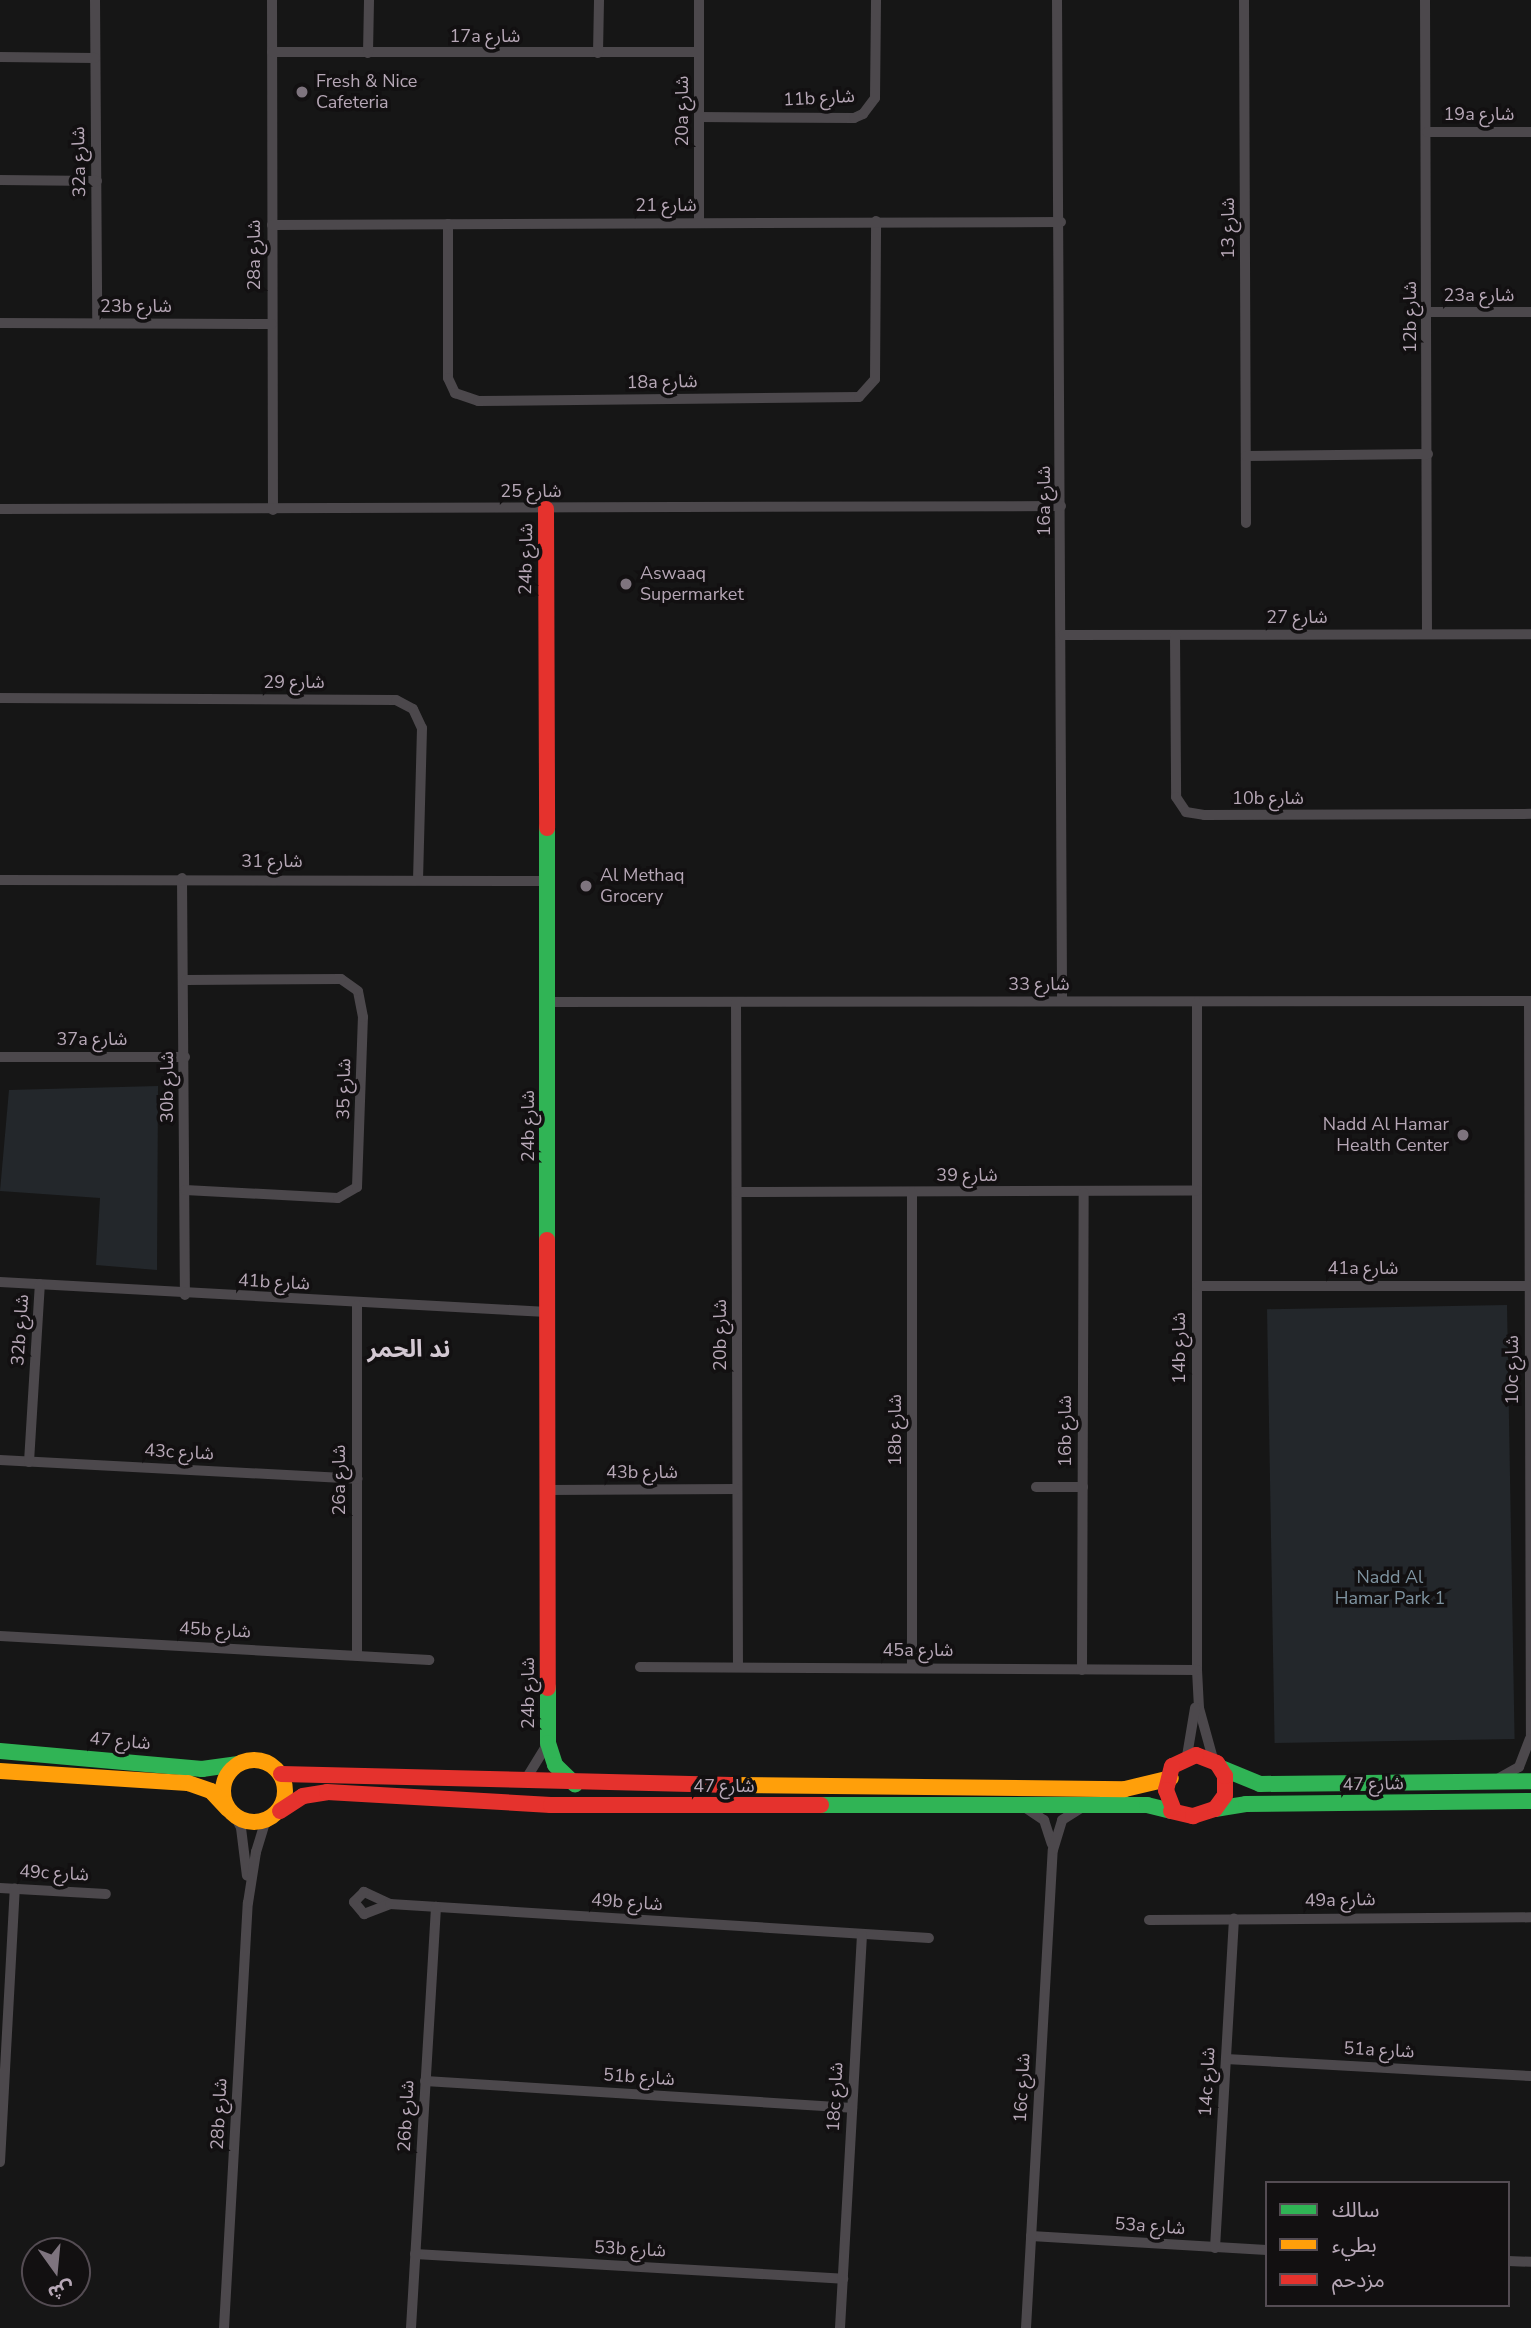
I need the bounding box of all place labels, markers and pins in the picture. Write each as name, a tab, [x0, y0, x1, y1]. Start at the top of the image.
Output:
place label: Fresh & Nice Cafeteria	[316, 71, 417, 114]
marker: Fresh & Nice Cafeteria	[294, 84, 310, 100]
place label: Aswaaq Supermarket	[640, 563, 744, 606]
marker: Aswaaq Supermarket	[618, 576, 634, 592]
place label: Al Methaq Grocery	[600, 865, 685, 908]
marker: Al Methaq Grocery	[578, 878, 594, 894]
place label: Nadd Al Hamar Health Center	[1323, 1114, 1449, 1156]
marker: Nadd Al Hamar Health Center	[1455, 1127, 1471, 1143]

